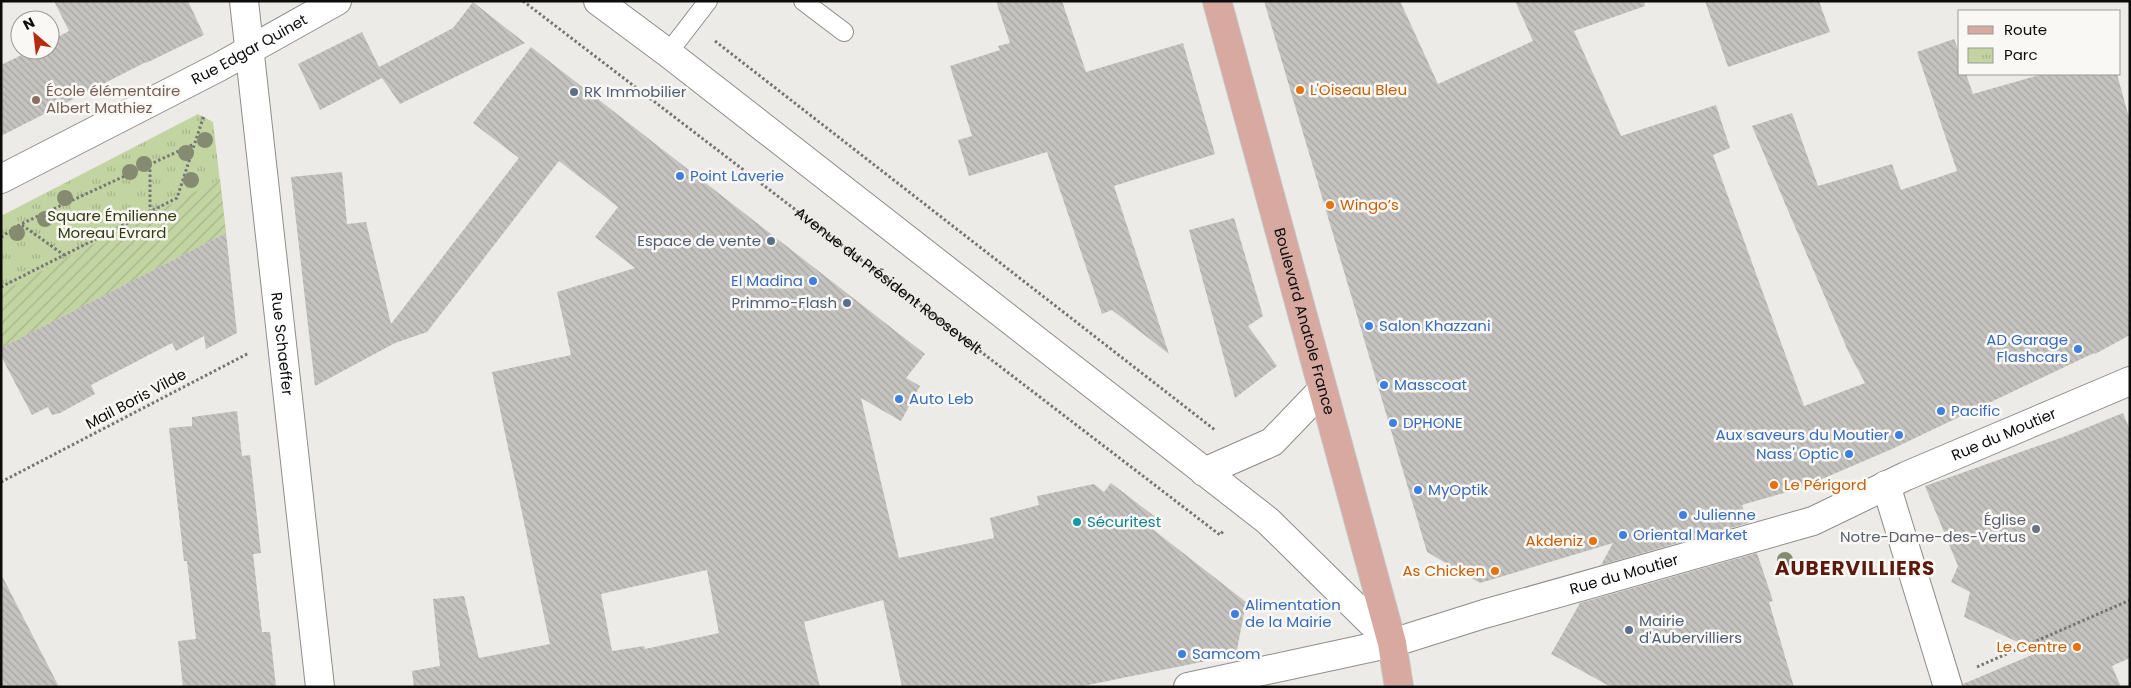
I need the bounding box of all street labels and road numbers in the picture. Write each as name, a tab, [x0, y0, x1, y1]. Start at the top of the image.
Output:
street label: Rue Edgar Quinet	[188, 9, 311, 89]
street label: Avenue du Président Roosevelt	[791, 202, 986, 359]
street label: Boulevard Anatole France	[1269, 225, 1340, 417]
street label: Rue Schaeffer	[266, 291, 299, 397]
street label: Mail Boris Vilde	[82, 363, 190, 434]
street label: Rue du Moutier	[1948, 402, 2060, 466]
street label: Rue du Moutier	[1567, 548, 1681, 599]

